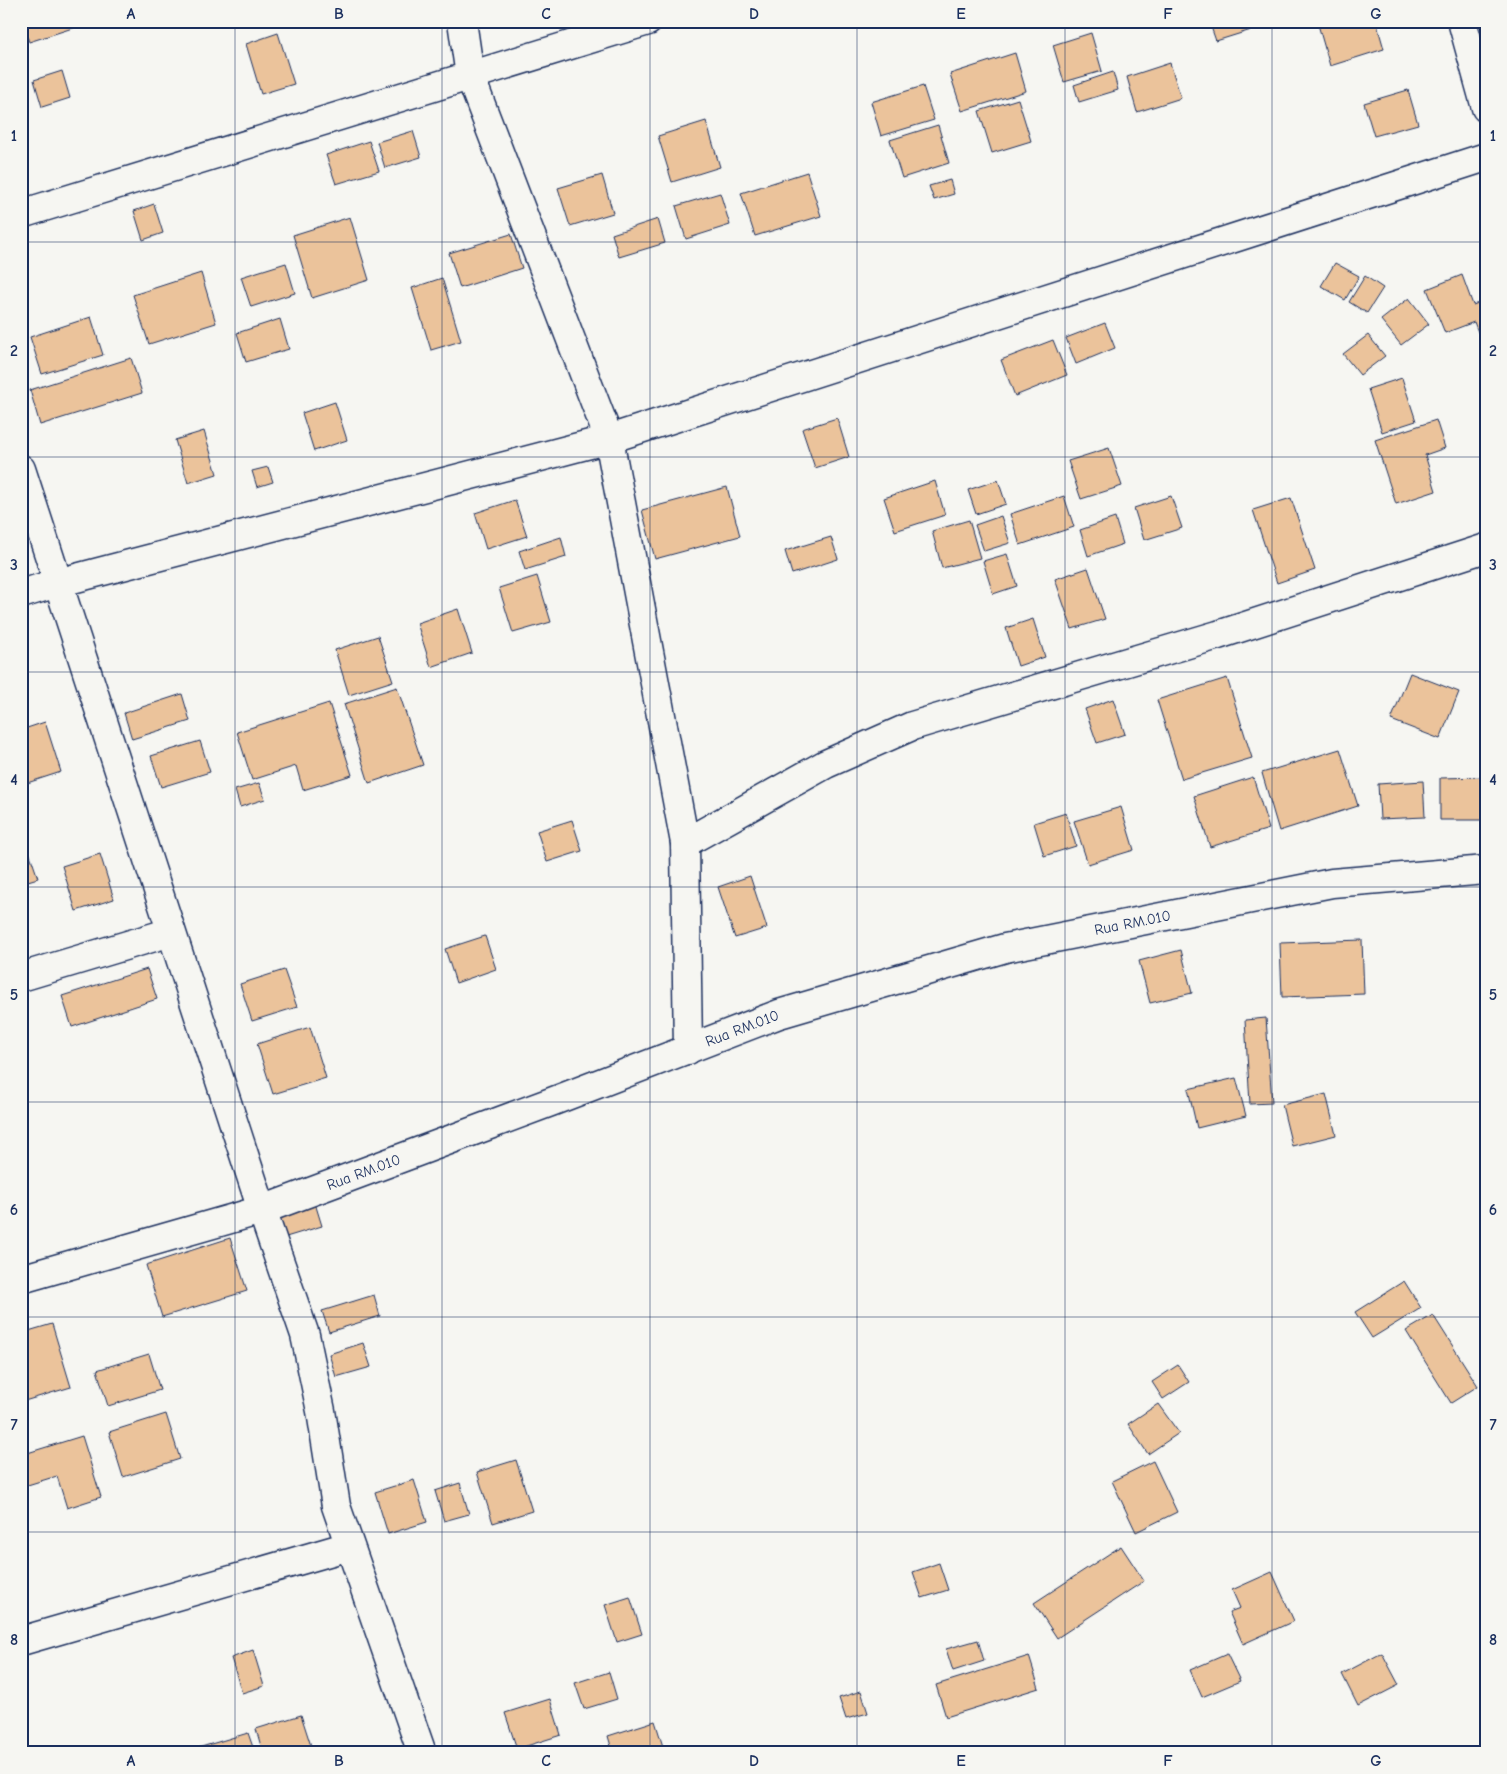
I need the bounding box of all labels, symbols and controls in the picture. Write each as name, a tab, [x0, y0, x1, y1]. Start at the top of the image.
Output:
text: A	[127, 5, 136, 23]
text: B	[334, 5, 344, 23]
text: C	[541, 5, 551, 23]
text: D	[749, 5, 759, 23]
text: E	[956, 5, 966, 23]
text: F	[1163, 5, 1173, 23]
text: G	[1370, 5, 1382, 23]
text: 1	[11, 127, 17, 145]
text: 1	[1490, 127, 1496, 145]
text: 2	[10, 342, 18, 360]
text: 2	[1489, 342, 1497, 360]
text: 3	[10, 556, 18, 574]
text: 3	[1489, 556, 1497, 574]
text: 4	[10, 771, 18, 789]
text: 4	[1489, 771, 1497, 789]
street label: Rua RM.010	[1093, 906, 1172, 939]
text: 5	[10, 986, 18, 1004]
text: 5	[1489, 986, 1497, 1004]
street label: Rua RM.010	[703, 1006, 781, 1051]
street label: Rua RM.010	[324, 1150, 403, 1194]
text: 6	[10, 1201, 18, 1219]
text: 6	[1489, 1201, 1497, 1219]
text: 7	[10, 1416, 18, 1434]
text: 7	[1489, 1416, 1497, 1434]
text: 8	[10, 1631, 18, 1649]
text: 8	[1489, 1631, 1497, 1649]
text: A	[127, 1752, 136, 1770]
text: B	[334, 1752, 344, 1770]
text: C	[541, 1752, 551, 1770]
text: D	[749, 1752, 759, 1770]
text: E	[956, 1752, 966, 1770]
text: F	[1163, 1752, 1173, 1770]
text: G	[1370, 1752, 1382, 1770]

